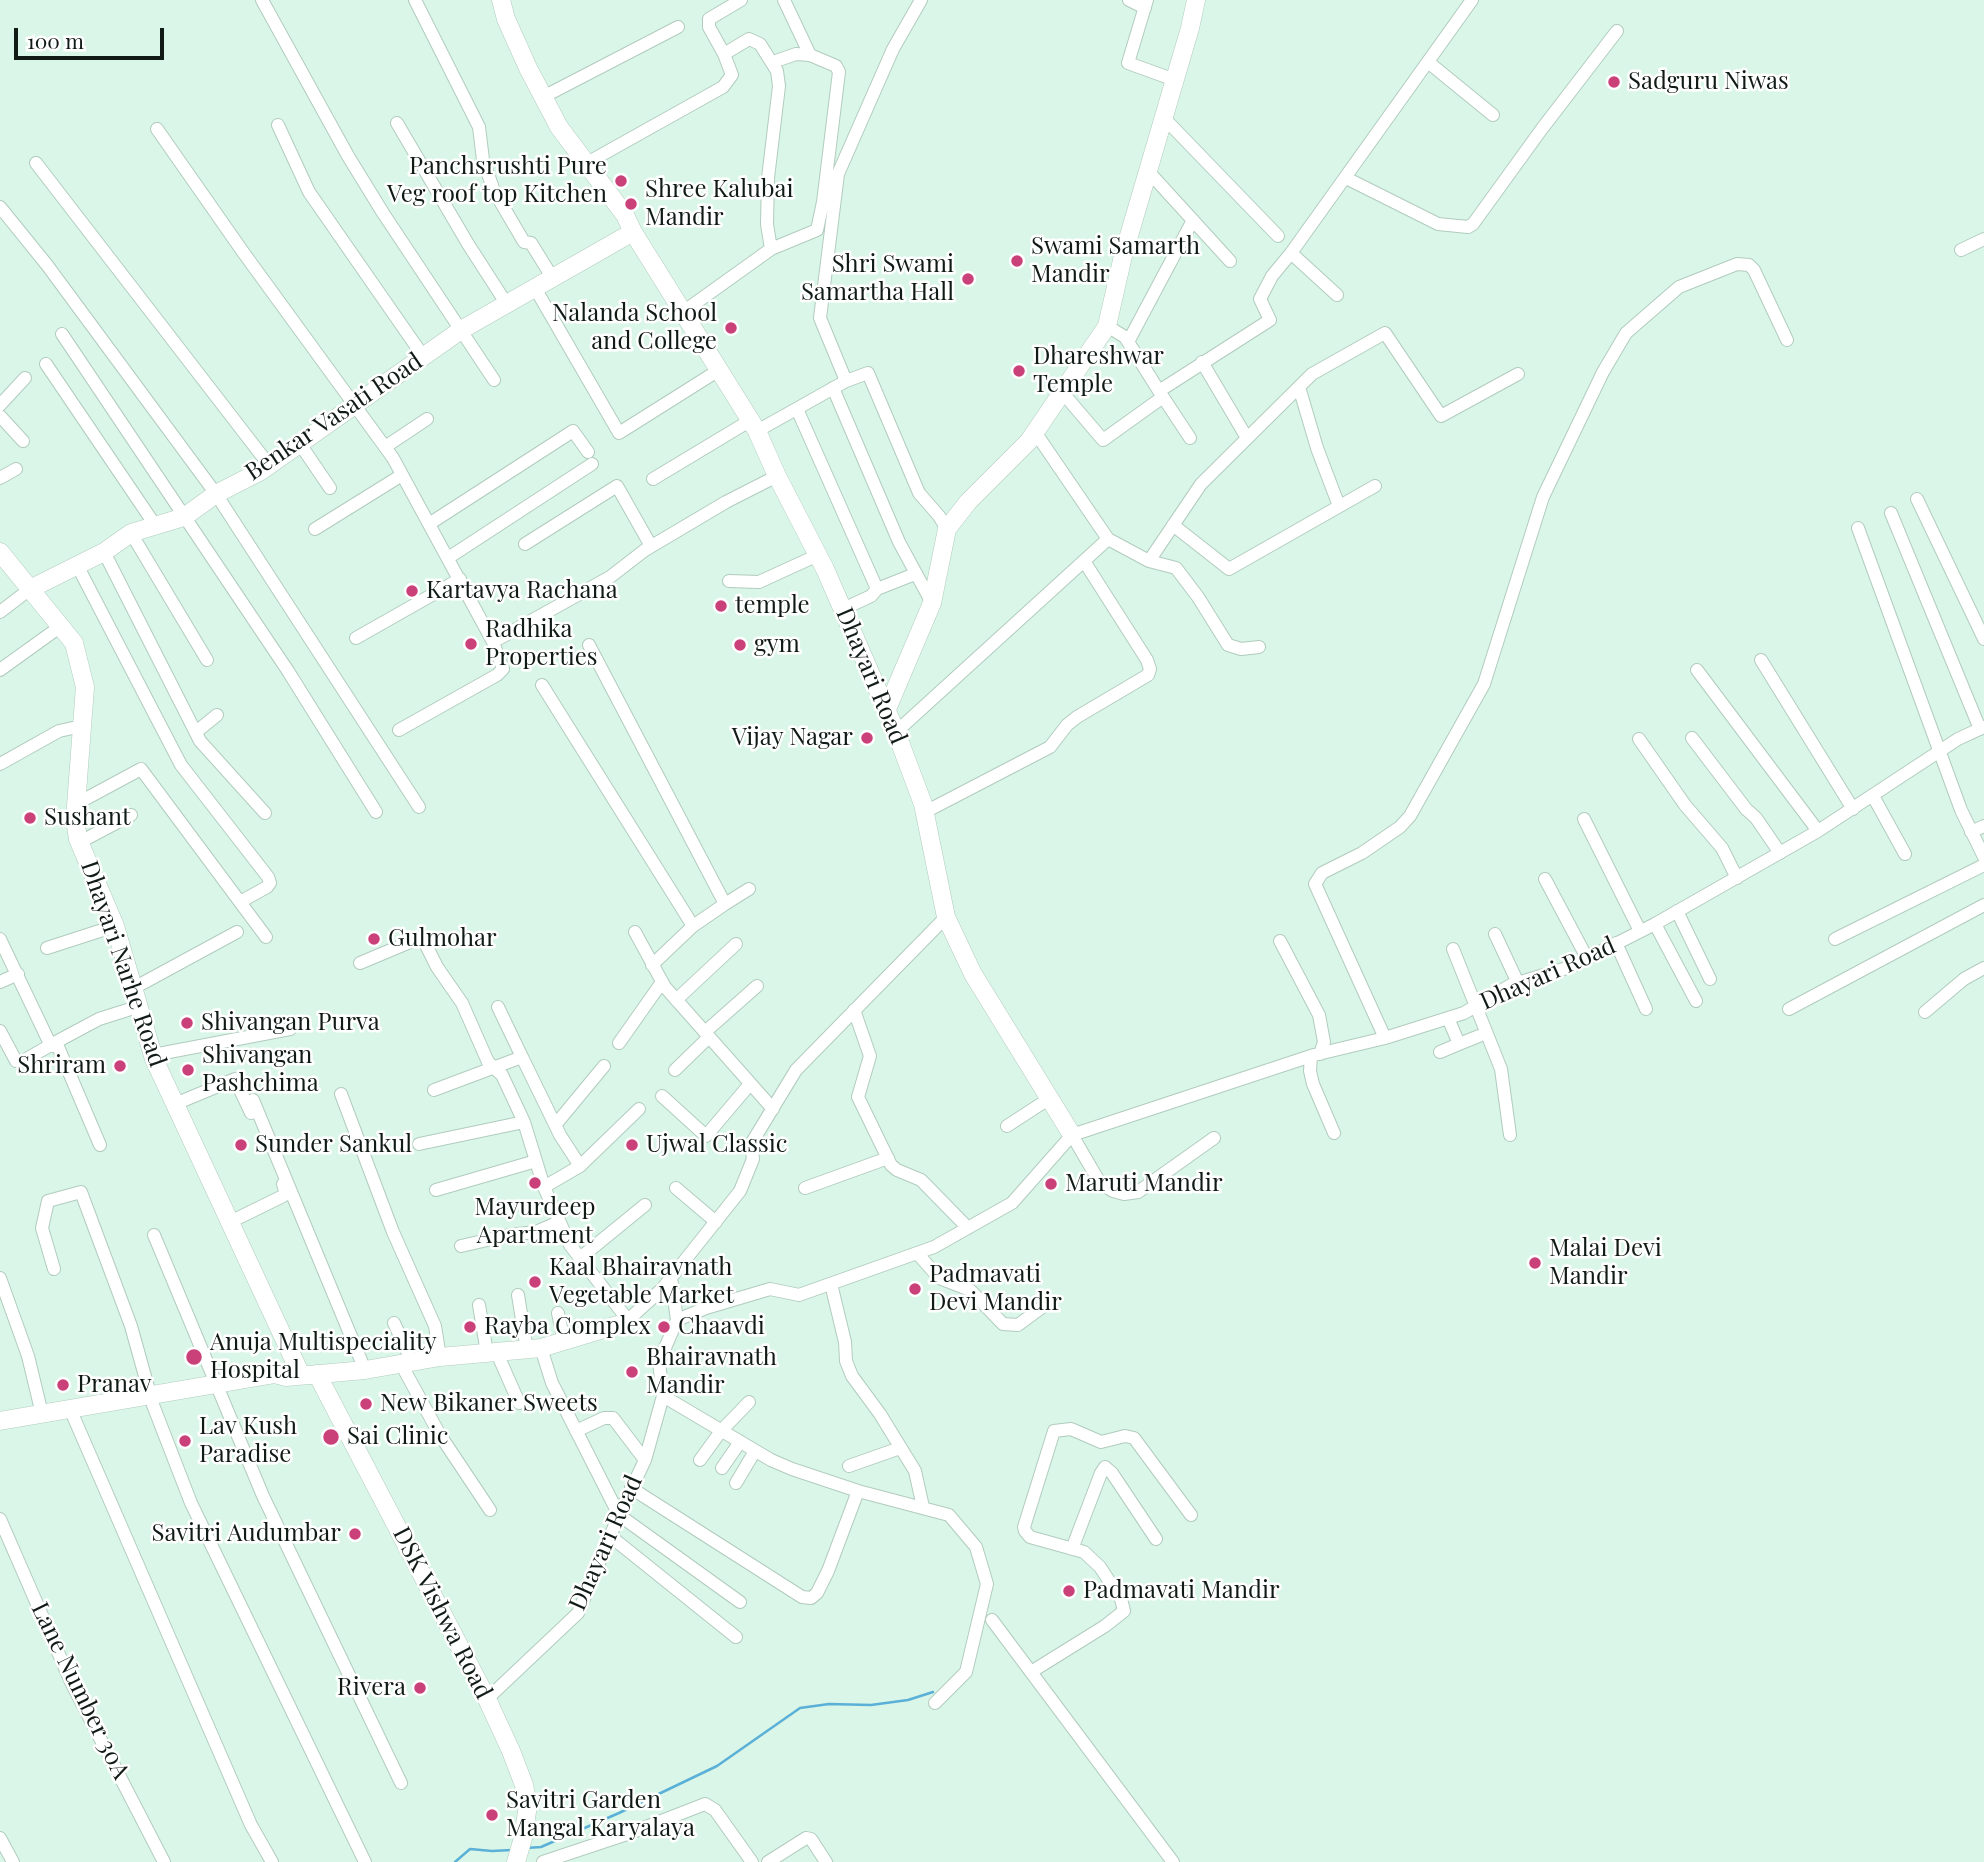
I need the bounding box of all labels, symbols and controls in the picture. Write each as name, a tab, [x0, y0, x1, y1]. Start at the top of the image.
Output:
scale bar	[18, 14, 168, 58]
text: 100 m	[27, 26, 84, 54]
place label: Sadguru Niwas	[1628, 68, 1789, 96]
marker: Sadguru Niwas	[1606, 74, 1622, 90]
place label: Panchsrushti Pure Veg roof top Kitchen	[387, 153, 607, 209]
marker: Panchsrushti Pure Veg roof top Kitchen	[613, 173, 629, 189]
place label: Shree Kalubai Mandir	[645, 176, 794, 232]
marker: Shree Kalubai Mandir	[623, 196, 639, 212]
place label: Swami Samarth Mandir	[1031, 233, 1200, 289]
place label: Shri Swami Samartha Hall	[801, 251, 954, 307]
marker: Swami Samarth Mandir	[1009, 253, 1025, 269]
marker: Shri Swami Samartha Hall	[960, 271, 976, 287]
place label: Nalanda School and College	[552, 300, 717, 356]
marker: Nalanda School and College	[723, 320, 739, 336]
place label: Dhareshwar Temple	[1033, 343, 1164, 399]
street label: Benkar Vasati Road	[240, 347, 428, 487]
marker: Dhareshwar Temple	[1011, 363, 1027, 379]
place label: Kartavya Rachana	[426, 577, 618, 605]
marker: Kartavya Rachana	[404, 583, 420, 599]
place label: temple	[735, 592, 810, 620]
marker: temple	[713, 598, 729, 614]
street label: Dhayari Road	[829, 604, 913, 748]
place label: Radhika Properties	[485, 616, 598, 672]
place label: gym	[754, 631, 800, 659]
marker: Radhika Properties	[463, 636, 479, 652]
marker: gym	[732, 637, 748, 653]
place label: Vijay Nagar	[732, 724, 853, 752]
marker: Vijay Nagar	[859, 730, 875, 746]
place label: Sushant	[44, 804, 131, 832]
marker: Sushant	[22, 810, 38, 826]
street label: Dhayari Narhe Road	[74, 857, 172, 1071]
place label: Gulmohar	[388, 925, 497, 953]
marker: Gulmohar	[366, 931, 382, 947]
street label: Dhayari Road	[1476, 931, 1620, 1017]
place label: Shivangan Purva	[201, 1009, 380, 1037]
marker: Shivangan Purva	[179, 1015, 195, 1031]
place label: Shivangan Pashchima	[202, 1042, 319, 1098]
place label: Shriram	[17, 1052, 106, 1080]
marker: Shriram	[112, 1058, 128, 1074]
marker: Shivangan Pashchima	[180, 1062, 196, 1078]
place label: Sunder Sankul	[255, 1131, 412, 1159]
place label: Ujwal Classic	[646, 1131, 787, 1159]
marker: Sunder Sankul	[233, 1137, 249, 1153]
marker: Ujwal Classic	[624, 1137, 640, 1153]
place label: Maruti Mandir	[1065, 1170, 1223, 1198]
marker: Mayurdeep Apartment	[527, 1175, 543, 1191]
marker: Maruti Mandir	[1043, 1176, 1059, 1192]
place label: Mayurdeep Apartment	[474, 1194, 596, 1250]
place label: Malai Devi Mandir	[1549, 1235, 1662, 1291]
place label: Kaal Bhairavnath Vegetable Market	[549, 1254, 734, 1310]
marker: Malai Devi Mandir	[1527, 1255, 1543, 1271]
place label: Padmavati Devi Mandir	[929, 1261, 1062, 1317]
marker: Kaal Bhairavnath Vegetable Market	[527, 1274, 543, 1290]
marker: Padmavati Devi Mandir	[907, 1281, 923, 1297]
place label: Rayba Complex	[484, 1313, 651, 1341]
place label: Chaavdi	[678, 1313, 765, 1341]
marker: Rayba Complex	[462, 1319, 478, 1335]
marker: Chaavdi	[656, 1319, 672, 1335]
place label: Anuja Multispeciality Hospital	[210, 1329, 437, 1385]
place label: Bhairavnath Mandir	[646, 1344, 777, 1400]
marker: Anuja Multispeciality Hospital	[184, 1347, 204, 1367]
marker: Bhairavnath Mandir	[624, 1364, 640, 1380]
place label: Pranav	[77, 1371, 152, 1399]
marker: Pranav	[55, 1377, 71, 1393]
place label: New Bikaner Sweets	[380, 1390, 598, 1418]
marker: New Bikaner Sweets	[358, 1396, 374, 1412]
place label: Lav Kush Paradise	[199, 1413, 297, 1469]
place label: Sai Clinic	[347, 1423, 448, 1451]
marker: Sai Clinic	[321, 1427, 341, 1447]
marker: Lav Kush Paradise	[177, 1433, 193, 1449]
street label: Dhayari Road	[563, 1471, 649, 1615]
place label: Savitri Audumbar	[152, 1520, 341, 1548]
street label: DSK Vishwa Road	[386, 1522, 498, 1704]
marker: Savitri Audumbar	[347, 1526, 363, 1542]
place label: Padmavati Mandir	[1083, 1577, 1280, 1605]
marker: Padmavati Mandir	[1061, 1583, 1077, 1599]
street label: Lane Number 30A	[25, 1598, 135, 1784]
place label: Rivera	[337, 1674, 406, 1702]
marker: Rivera	[412, 1680, 428, 1696]
place label: Savitri Garden Mangal Karyalaya	[506, 1787, 695, 1843]
marker: Savitri Garden Mangal Karyalaya	[484, 1807, 500, 1823]

